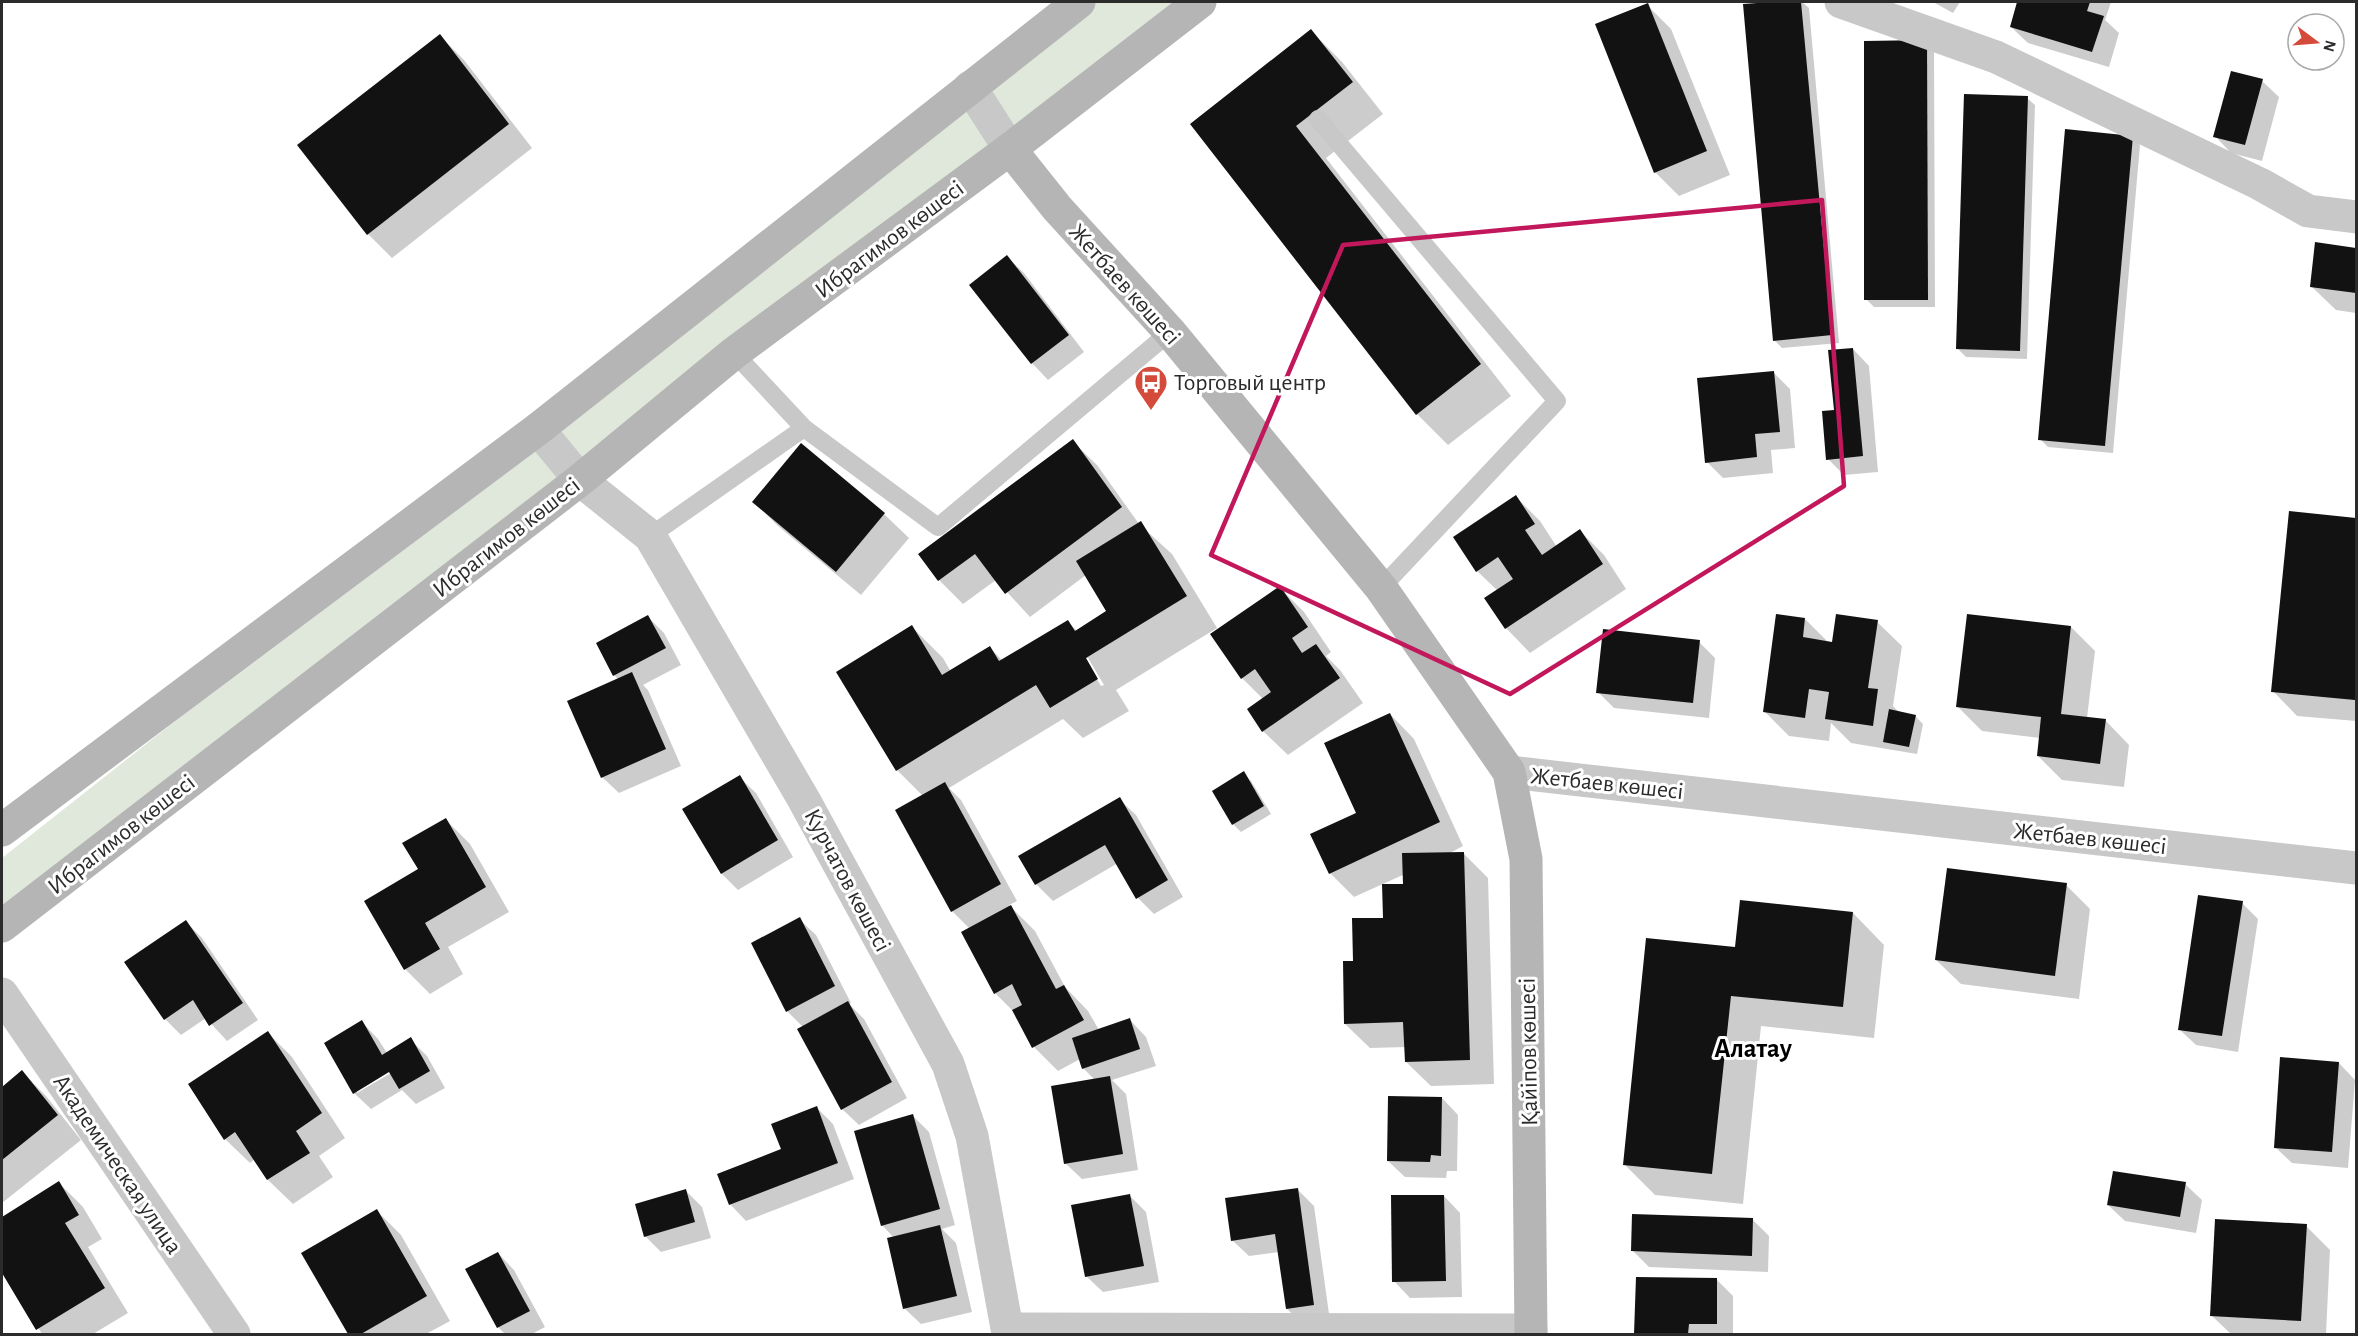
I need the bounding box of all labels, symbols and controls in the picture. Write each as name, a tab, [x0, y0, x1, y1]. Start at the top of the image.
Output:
north arrow	[2286, 12, 2346, 72]
text: N	[2320, 38, 2339, 53]
street label: Ибрагимов көшесі	[811, 176, 968, 303]
street label: Жетбаев көшесі	[1064, 220, 1185, 350]
bus stop icon: Торговый центр	[1133, 364, 1169, 411]
place label: Торговый центр	[1174, 371, 1326, 395]
street label: Ибрагимов көшесі	[429, 473, 585, 602]
street label: Жетбаев көшесі	[1529, 764, 1685, 804]
street label: Ибрагимов көшесі	[44, 770, 200, 899]
street label: Курчатов көшесі	[799, 805, 895, 956]
street label: Жетбаев көшесі	[2012, 819, 2168, 859]
street label: Қайіпов көшесі	[1516, 978, 1542, 1126]
district label: Алатау	[1714, 1035, 1793, 1063]
street label: Академическая улица	[48, 1070, 186, 1259]

